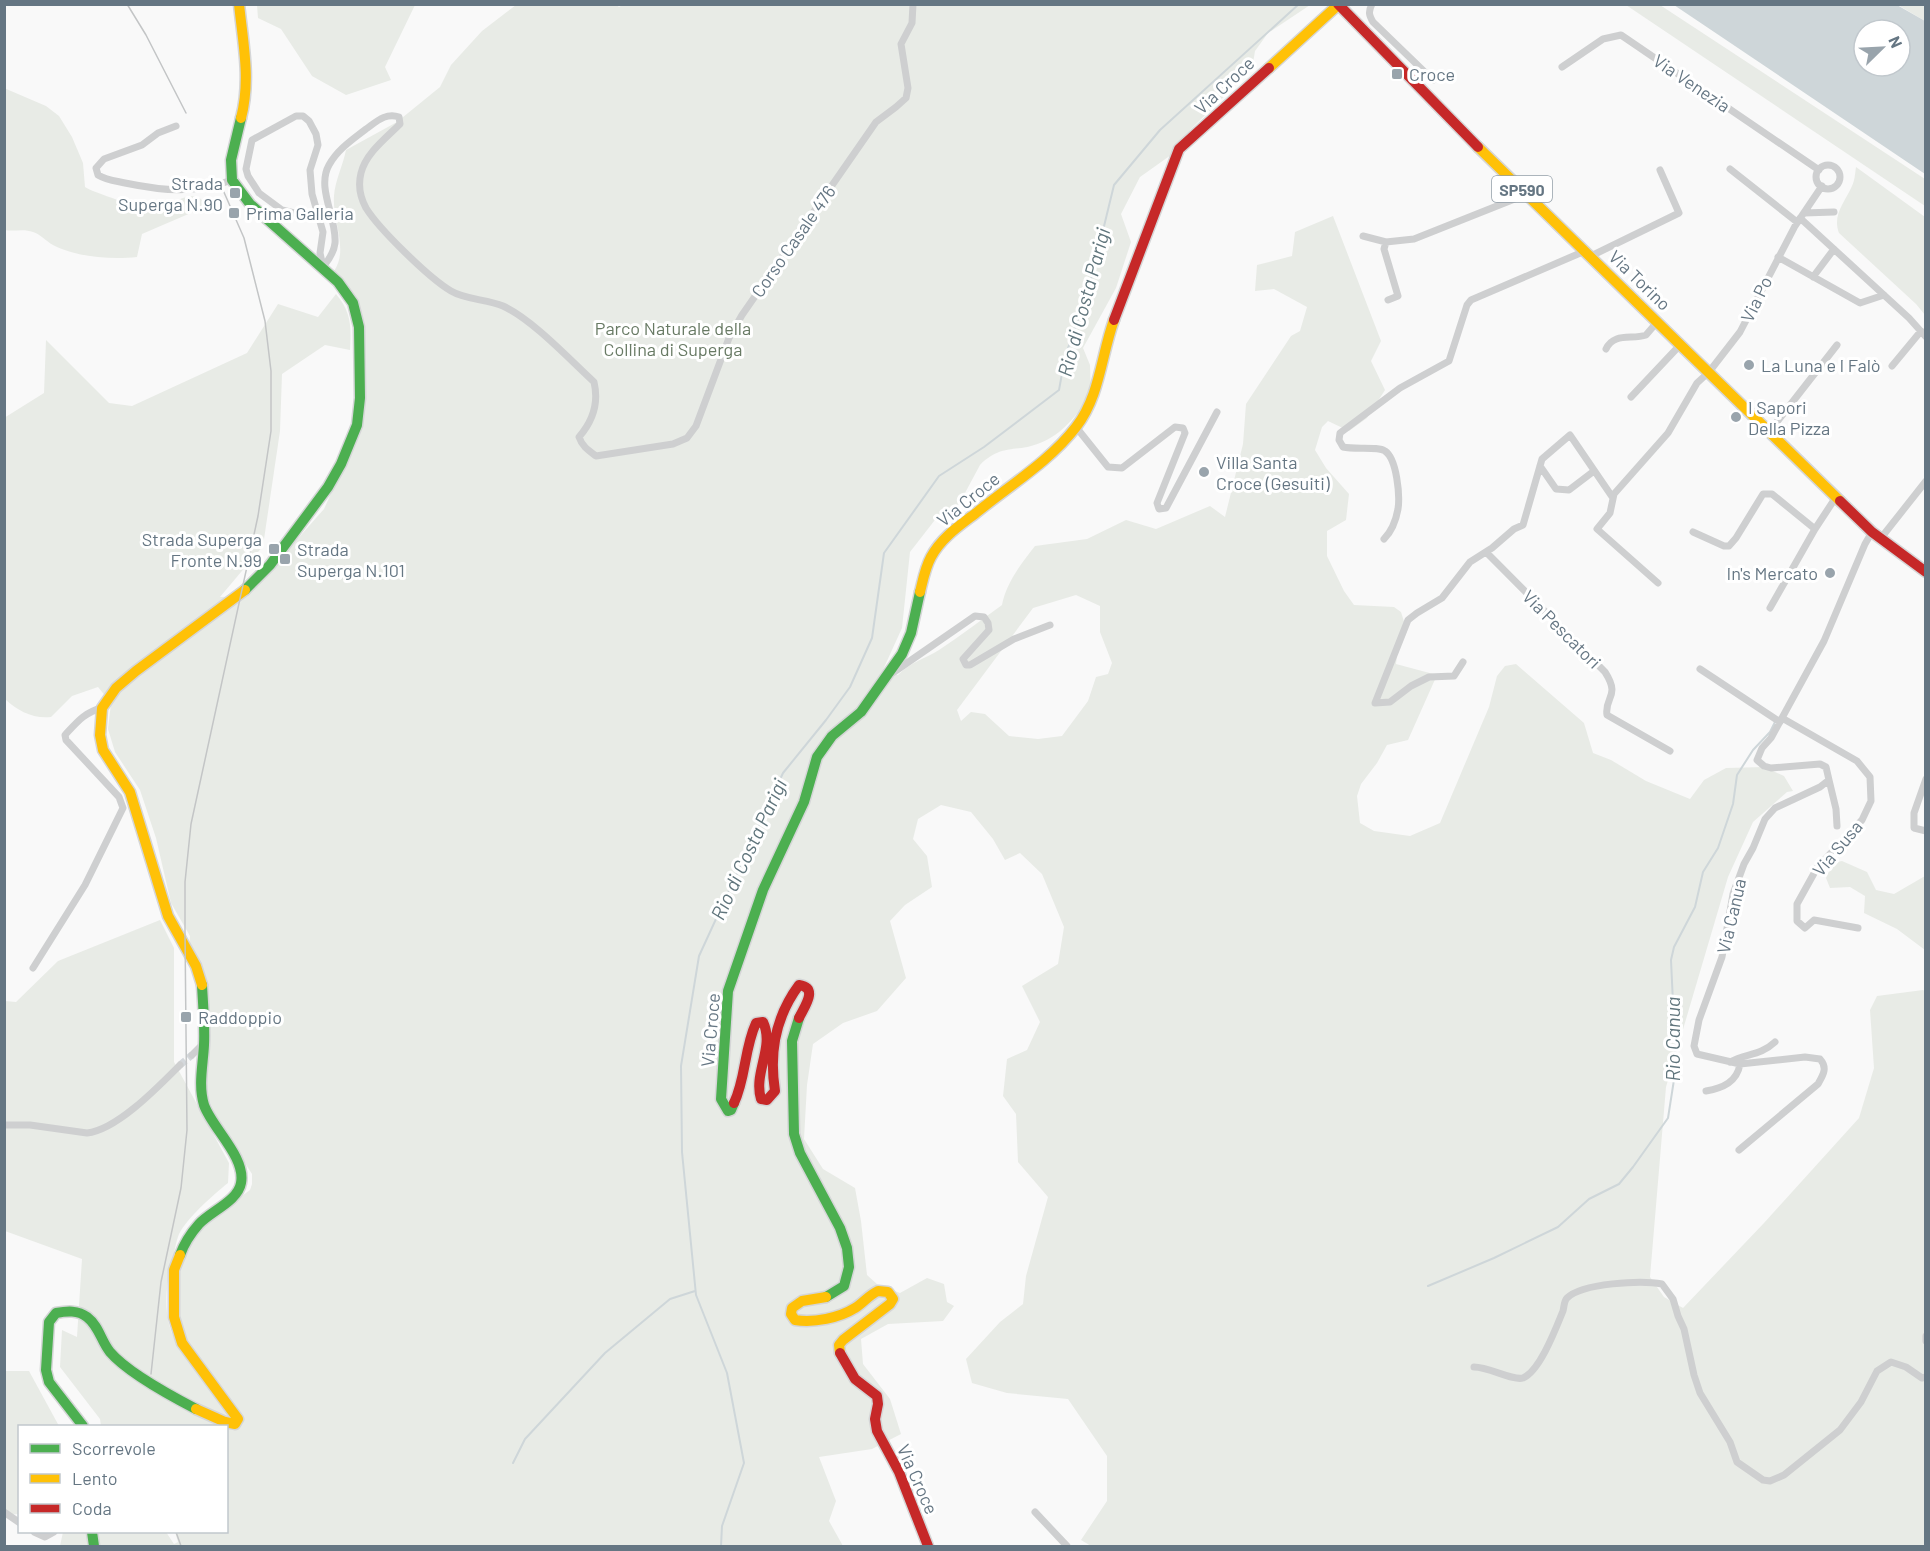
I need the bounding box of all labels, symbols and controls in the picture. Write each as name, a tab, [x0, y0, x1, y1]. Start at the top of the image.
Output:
north arrow	[1852, 18, 1912, 78]
text: N	[1885, 33, 1907, 50]
street label: Via Venezia	[1649, 49, 1735, 117]
street label: Via Croce	[1189, 52, 1259, 118]
place label: Croce	[1409, 63, 1455, 85]
marker: Croce	[1390, 67, 1404, 81]
place label: Strada Superga N.90	[118, 172, 223, 215]
road number: SP590	[1492, 176, 1552, 202]
street label: Corso Casale 476	[746, 181, 840, 301]
marker: Strada Superga N.90	[228, 186, 242, 200]
place label: Prima Galleria	[246, 202, 354, 224]
marker: Prima Galleria	[227, 206, 241, 220]
water label: Rio di Costa Parigi	[1052, 225, 1114, 379]
street label: Via Torino	[1605, 245, 1675, 315]
street label: Via Po	[1736, 273, 1776, 325]
park label: Parco Naturale della Collina di Superga	[595, 317, 751, 360]
place label: La Luna e I Falò	[1761, 354, 1880, 376]
marker: La Luna e I Falò	[1742, 358, 1756, 372]
place label: I Sapori Della Pizza	[1748, 396, 1830, 439]
marker: I Sapori Della Pizza	[1729, 410, 1743, 424]
place label: Villa Santa Croce (Gesuiti)	[1216, 451, 1330, 494]
marker: Villa Santa Croce (Gesuiti)	[1197, 465, 1211, 479]
street label: Via Croce	[932, 467, 1004, 531]
place label: Strada Superga Fronte N.99	[142, 528, 262, 571]
place label: Strada Superga N.101	[297, 538, 405, 581]
marker: Strada Superga Fronte N.99	[267, 542, 281, 556]
marker: Strada Superga N.101	[278, 552, 292, 566]
place label: In's Mercato	[1727, 562, 1818, 584]
marker: In's Mercato	[1823, 566, 1837, 580]
street label: Via Pescatori	[1518, 585, 1606, 673]
water label: Rio di Costa Parigi	[705, 775, 791, 923]
street label: Via Susa	[1807, 816, 1867, 880]
street label: Via Canua	[1712, 876, 1750, 956]
street label: Via Croce	[696, 992, 724, 1068]
water label: Rio Canua	[1660, 997, 1684, 1081]
place label: Raddoppio	[198, 1006, 282, 1028]
marker: Raddoppio	[179, 1010, 193, 1024]
legend	[18, 1425, 228, 1533]
text: Scorrevole	[72, 1437, 156, 1459]
street label: Via Croce	[893, 1441, 943, 1517]
text: Lento	[72, 1467, 118, 1489]
text: Coda	[72, 1497, 112, 1519]

